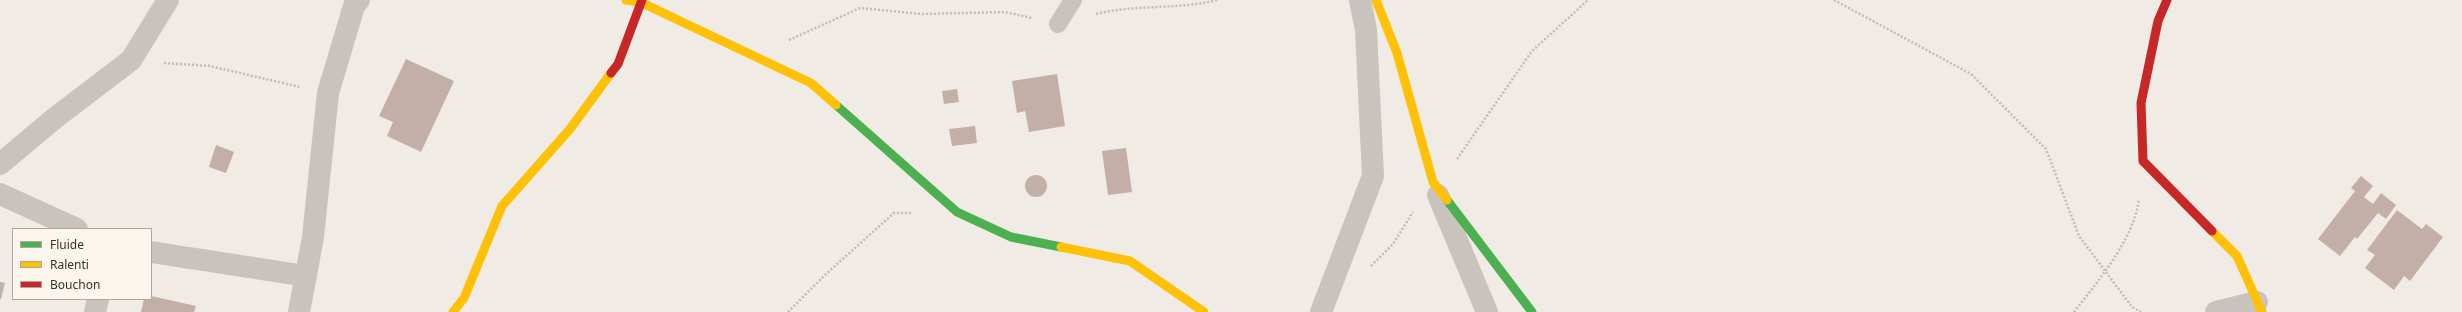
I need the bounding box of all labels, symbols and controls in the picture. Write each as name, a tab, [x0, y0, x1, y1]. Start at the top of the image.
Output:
legend	[12, 228, 152, 300]
text: Fluide	[50, 236, 84, 253]
text: Ralenti	[50, 256, 89, 273]
text: Bouchon	[50, 276, 100, 293]

